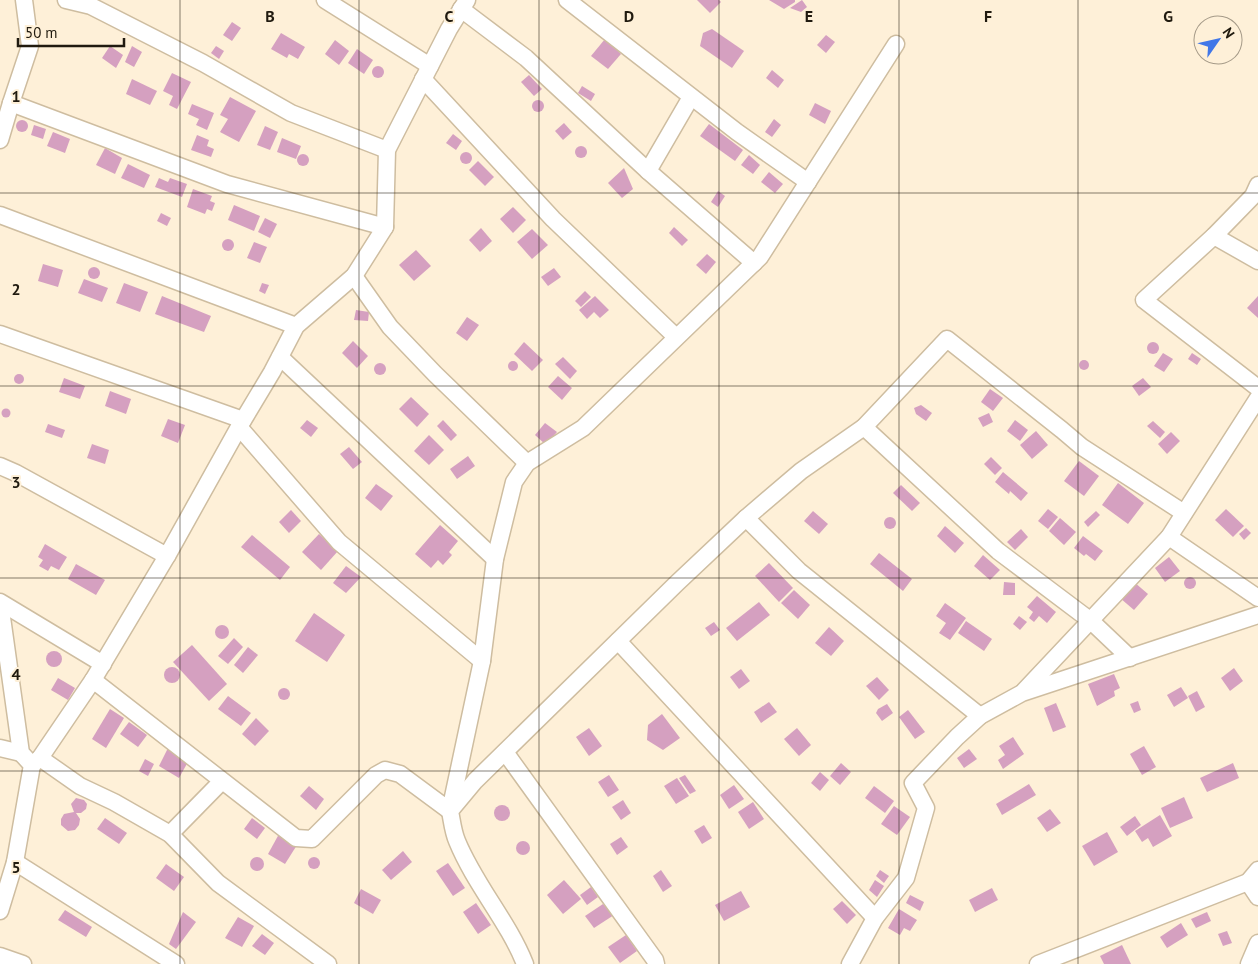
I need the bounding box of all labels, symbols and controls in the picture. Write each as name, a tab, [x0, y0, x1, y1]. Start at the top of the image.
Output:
text: B	[265, 6, 275, 26]
text: C	[445, 6, 454, 26]
text: D	[624, 6, 634, 26]
text: E	[805, 6, 813, 26]
text: F	[984, 6, 992, 26]
text: G	[1163, 6, 1173, 26]
scale bar	[18, 15, 124, 47]
north arrow	[1193, 15, 1243, 65]
text: 50 m	[25, 23, 58, 42]
text: N	[1219, 24, 1239, 42]
text: 1	[11, 86, 21, 106]
text: 2	[11, 279, 21, 299]
text: 3	[11, 472, 21, 492]
text: 4	[11, 664, 21, 684]
text: 5	[11, 857, 21, 877]

